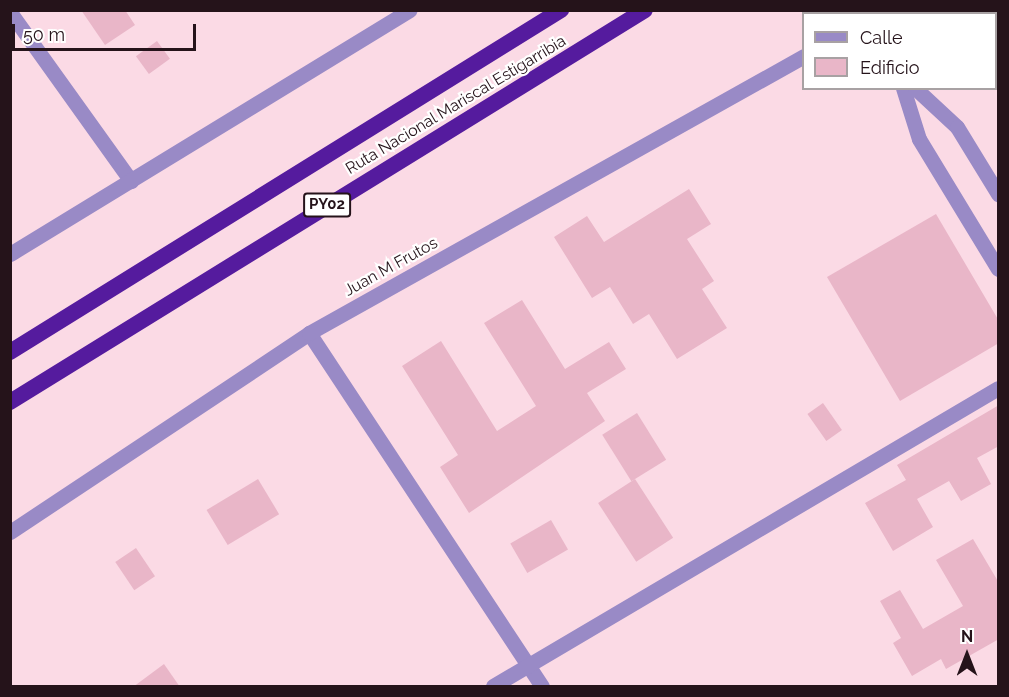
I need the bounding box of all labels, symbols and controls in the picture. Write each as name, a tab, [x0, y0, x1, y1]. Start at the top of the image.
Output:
scale bar	[15, 12, 200, 50]
legend	[802, 12, 997, 90]
text: 50 m	[23, 24, 65, 45]
text: Calle	[860, 27, 903, 48]
street label: Ruta Nacional Mariscal Estigarribia	[342, 31, 570, 179]
text: Edificio	[860, 57, 919, 78]
road number: PY02	[303, 193, 351, 217]
street label: Juan M Frutos	[341, 233, 441, 301]
north arrow	[937, 625, 997, 685]
text: N	[961, 627, 973, 646]

